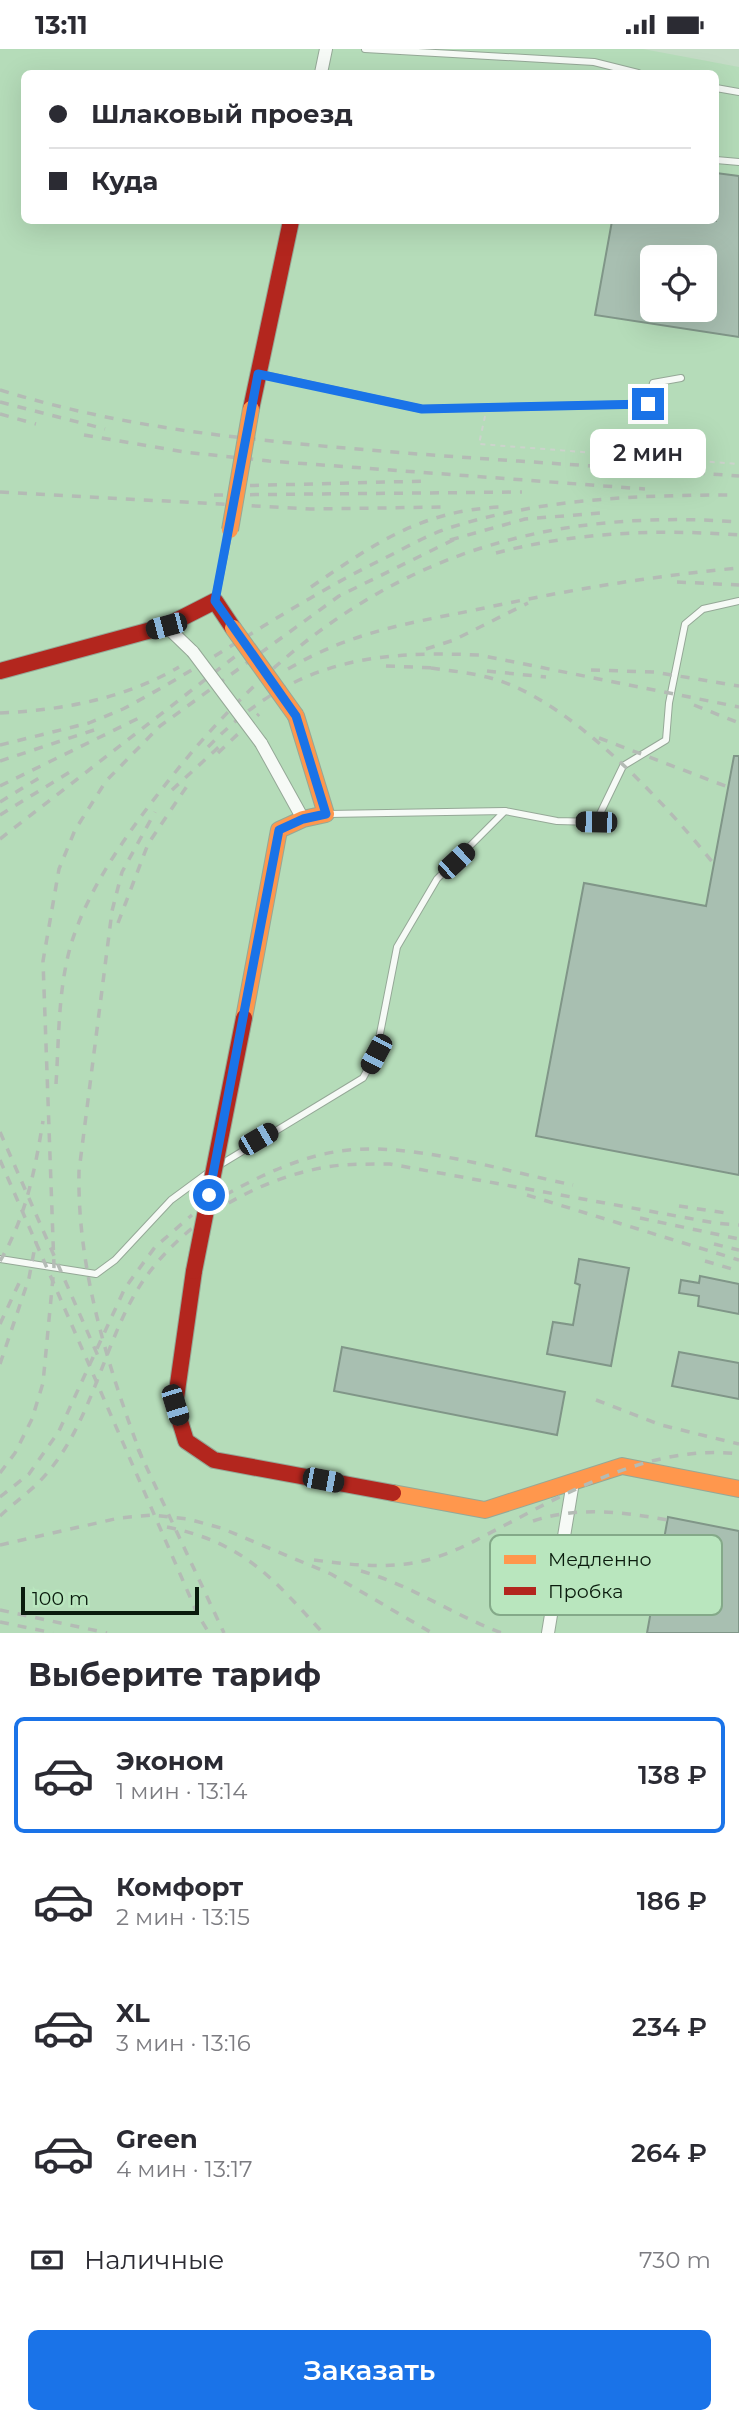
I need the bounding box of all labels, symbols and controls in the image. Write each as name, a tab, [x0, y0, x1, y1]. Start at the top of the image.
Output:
text: 13:11	[35, 9, 88, 41]
text: Шлаковый проезд	[91, 98, 353, 130]
text: Куда	[91, 165, 158, 197]
map controls	[640, 245, 717, 322]
button: locate	[640, 245, 717, 322]
route end	[632, 388, 664, 420]
callout: 2 мин	[590, 429, 706, 477]
text: 2 мин	[613, 439, 683, 467]
car	[143, 610, 190, 642]
car	[575, 811, 618, 833]
car	[434, 839, 479, 883]
car	[357, 1031, 396, 1077]
car	[235, 1119, 282, 1159]
route start	[193, 1179, 225, 1211]
car	[159, 1382, 192, 1428]
car	[301, 1466, 346, 1494]
legend	[490, 1535, 722, 1615]
text: Медленно	[548, 1548, 652, 1571]
text: Пробка	[548, 1580, 623, 1603]
scale bar	[21, 1584, 200, 1616]
text: 100 m	[32, 1587, 89, 1610]
text: Выберите тариф	[28, 1655, 321, 1694]
icon: car	[32, 1744, 95, 1807]
text: Эконом	[116, 1745, 224, 1777]
text: 138 ₽	[638, 1759, 707, 1791]
text: 1 мин · 13:14	[116, 1777, 247, 1805]
icon: car	[32, 1870, 95, 1933]
text: Комфорт	[116, 1871, 243, 1903]
text: 186 ₽	[637, 1885, 707, 1917]
text: 2 мин · 13:15	[116, 1903, 250, 1931]
icon: car	[32, 1996, 95, 2059]
text: XL	[116, 1997, 150, 2029]
text: 234 ₽	[632, 2011, 707, 2043]
text: 3 мин · 13:16	[116, 2029, 251, 2057]
icon: car	[32, 2122, 95, 2185]
text: Green	[116, 2123, 198, 2155]
text: 264 ₽	[631, 2137, 707, 2169]
text: 4 мин · 13:17	[116, 2155, 253, 2183]
icon: cash	[28, 2241, 66, 2279]
text: Наличные	[84, 2244, 224, 2276]
text: 730 m	[639, 2246, 711, 2274]
button: Заказать	[28, 2330, 711, 2410]

